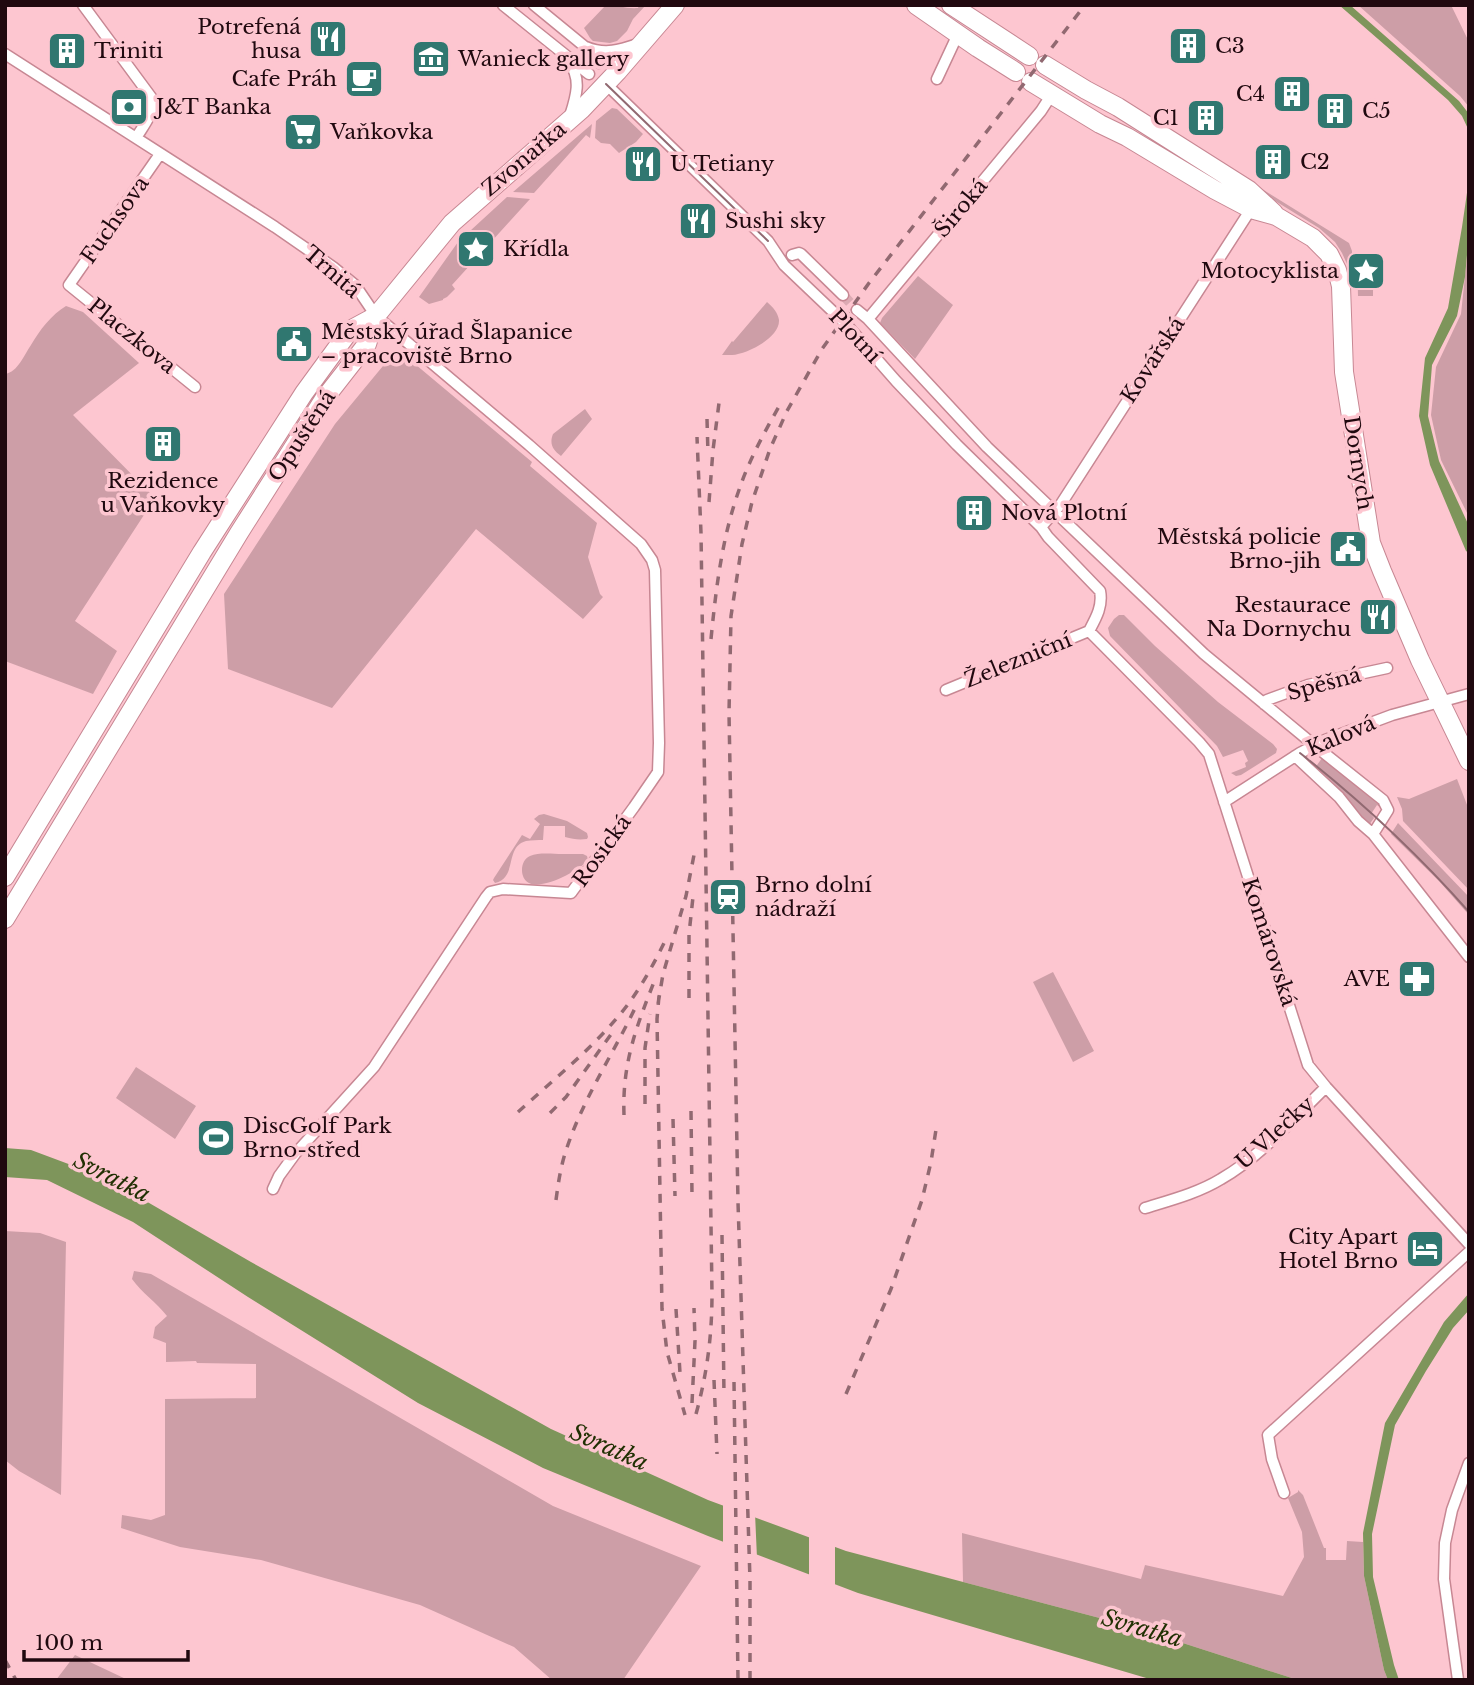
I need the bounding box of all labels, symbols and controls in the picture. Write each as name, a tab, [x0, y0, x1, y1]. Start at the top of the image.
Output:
place label: Potrefená husa	[197, 14, 301, 64]
restaurant icon: Potrefená husa	[307, 18, 349, 60]
building icon: C3	[1167, 25, 1209, 67]
building icon: Triniti	[46, 30, 88, 72]
place label: C3	[1215, 33, 1245, 59]
place label: Triniti	[94, 38, 163, 64]
museum icon: Wanieck gallery	[410, 38, 452, 80]
place label: Wanieck gallery	[457, 46, 630, 72]
cafe icon: Cafe Práh	[343, 58, 385, 100]
place label: Cafe Práh	[232, 66, 337, 92]
building icon: C4	[1271, 73, 1313, 115]
place label: C4	[1236, 81, 1265, 107]
bank icon: J&T Banka	[108, 86, 150, 128]
building icon: C5	[1314, 90, 1356, 132]
place label: J&T Banka	[153, 94, 271, 120]
building icon: C1	[1185, 97, 1227, 139]
place label: C5	[1362, 98, 1391, 124]
place label: C1	[1153, 105, 1179, 131]
supermarket icon: Vaňkovka	[282, 111, 324, 153]
street label: Zvonařka	[477, 116, 572, 202]
place label: Vaňkovka	[329, 119, 434, 145]
building icon: C2	[1252, 141, 1294, 183]
restaurant icon: U Tetiany	[622, 143, 664, 185]
place label: C2	[1300, 149, 1330, 175]
place label: U Tetiany	[670, 151, 775, 177]
street label: Fuchsova	[75, 171, 155, 269]
street label: Široká	[929, 173, 993, 243]
restaurant icon: Sushi sky	[677, 200, 719, 242]
place label: Sushi sky	[725, 208, 826, 234]
place icon: Křídla	[455, 228, 497, 270]
place label: Křídla	[503, 236, 570, 262]
street label: Trnitá	[298, 240, 366, 304]
place icon: Motocyklista	[1345, 250, 1387, 292]
place label: Motocyklista	[1201, 258, 1339, 284]
street label: Placzkova	[83, 293, 181, 380]
street label: Plotní	[823, 304, 887, 369]
street label: Kovářská	[1116, 312, 1191, 408]
place label: Městský úřad Šlapanice – pracoviště Brno	[321, 319, 573, 369]
public building icon: Městský úřad Šlapanice – pracoviště Brno	[273, 323, 315, 365]
street label: Opuštěná	[263, 385, 341, 487]
street label: Dornych	[1338, 414, 1378, 512]
building icon: Rezidence u Vaňkovky	[142, 423, 184, 465]
place label: Rezidence u Vaňkovky	[101, 468, 226, 518]
building icon: Nová Plotní	[953, 492, 995, 534]
place label: Nová Plotní	[1001, 500, 1128, 526]
place label: Městská policie Brno-jih	[1157, 524, 1321, 574]
public building icon: Městská policie Brno-jih	[1327, 528, 1369, 570]
place label: Restaurace Na Dornychu	[1206, 592, 1351, 642]
restaurant icon: Restaurace Na Dornychu	[1357, 596, 1399, 638]
street label: Železniční	[961, 626, 1076, 693]
street label: Spěšná	[1284, 662, 1364, 706]
street label: Kalová	[1303, 710, 1380, 762]
street label: Rosická	[567, 810, 637, 892]
place label: Brno dolní nádraží	[755, 872, 873, 922]
street label: Komárovská	[1236, 875, 1302, 1010]
station icon: Brno dolní nádraží	[707, 876, 749, 918]
pharmacy icon: AVE	[1396, 958, 1438, 1000]
place label: AVE	[1343, 966, 1390, 992]
street label: U Vlečky	[1230, 1091, 1320, 1175]
place label: DiscGolf Park Brno-střed	[243, 1113, 392, 1163]
sports icon: DiscGolf Park Brno-střed	[195, 1117, 237, 1159]
water label: Svratka	[69, 1146, 155, 1208]
place label: City Apart Hotel Brno	[1278, 1224, 1398, 1274]
hotel icon: City Apart Hotel Brno	[1404, 1228, 1446, 1270]
water label: Svratka	[566, 1417, 652, 1477]
water label: Svratka	[1098, 1603, 1186, 1653]
scale bar	[24, 1618, 189, 1662]
text: 100 m	[35, 1630, 103, 1656]

